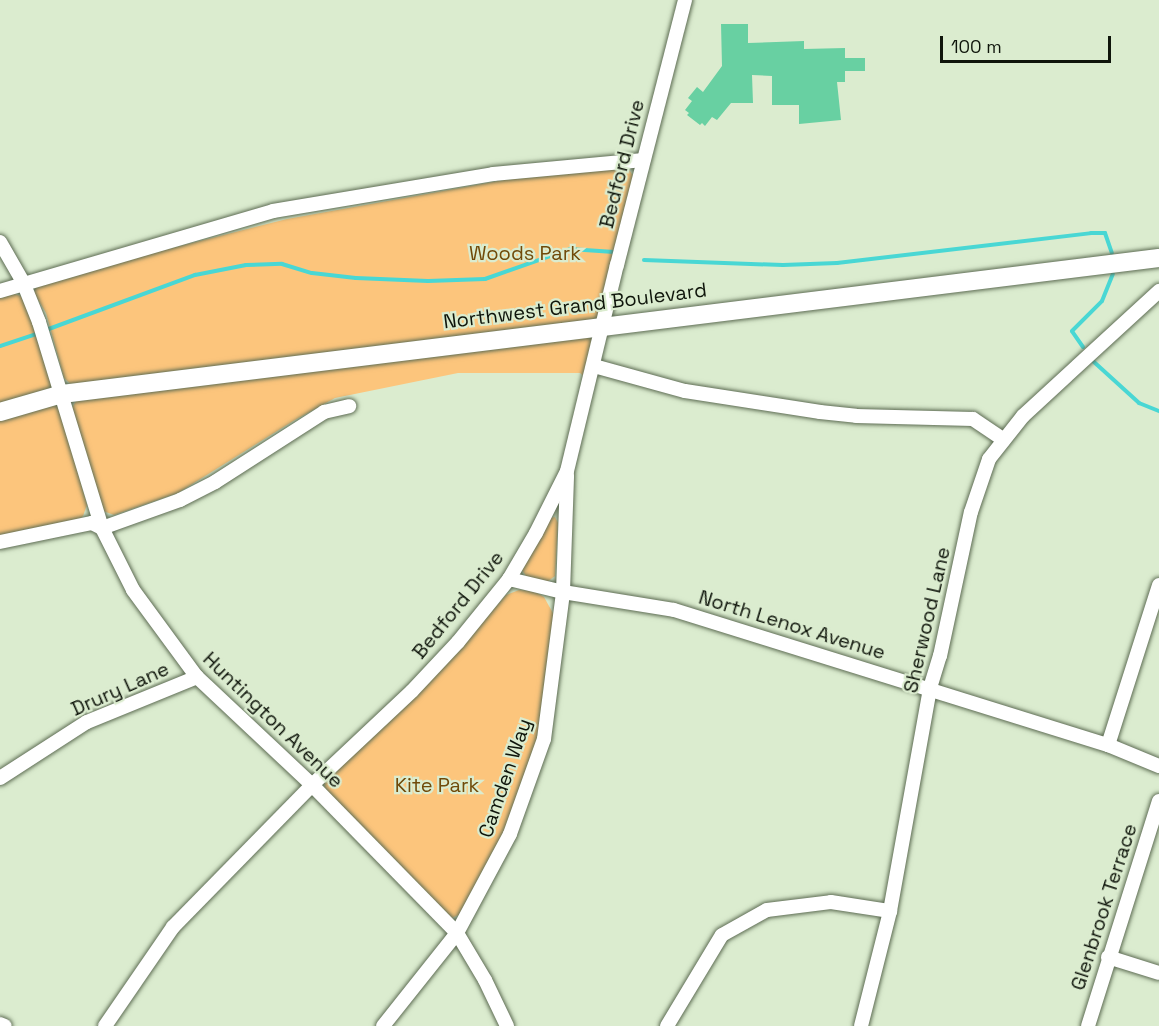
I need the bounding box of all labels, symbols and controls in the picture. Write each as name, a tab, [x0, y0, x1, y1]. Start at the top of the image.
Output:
scale bar	[943, 24, 1114, 62]
text: 100 m	[951, 35, 1002, 58]
street label: Bedford Drive	[594, 97, 650, 231]
park label: Woods Park	[469, 241, 581, 265]
street label: Northwest Grand Boulevard	[442, 278, 708, 334]
street label: Sherwood Lane	[899, 545, 955, 695]
street label: Bedford Drive	[407, 546, 509, 664]
street label: North Lenox Avenue	[696, 585, 888, 665]
street label: Huntington Avenue	[198, 647, 348, 793]
street label: Drury Lane	[67, 657, 173, 721]
street label: Camden Way	[473, 715, 537, 841]
park label: Kite Park	[395, 773, 479, 797]
street label: Glenbrook Terrace	[1066, 820, 1142, 994]

